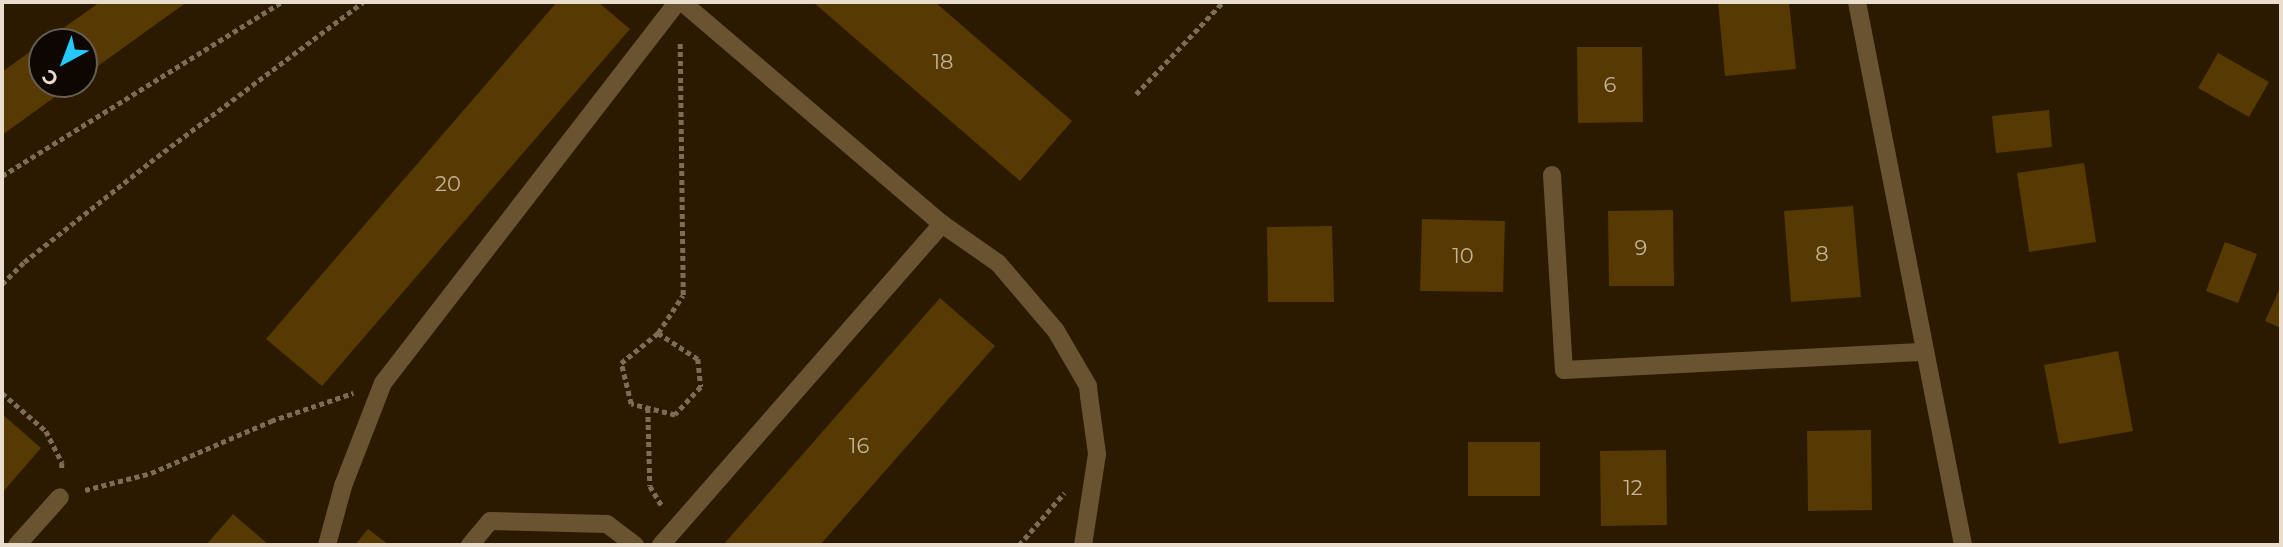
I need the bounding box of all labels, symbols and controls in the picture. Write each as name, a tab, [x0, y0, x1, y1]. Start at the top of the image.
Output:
north arrow	[28, 28, 98, 98]
house number: 18	[933, 49, 953, 75]
text: С	[37, 65, 63, 91]
house number: 6	[1604, 72, 1616, 98]
house number: 20	[435, 171, 461, 197]
house number: 9	[1635, 235, 1647, 261]
house number: 8	[1815, 241, 1829, 267]
house number: 10	[1452, 243, 1474, 269]
house number: 16	[849, 433, 869, 459]
house number: 12	[1623, 475, 1643, 501]

